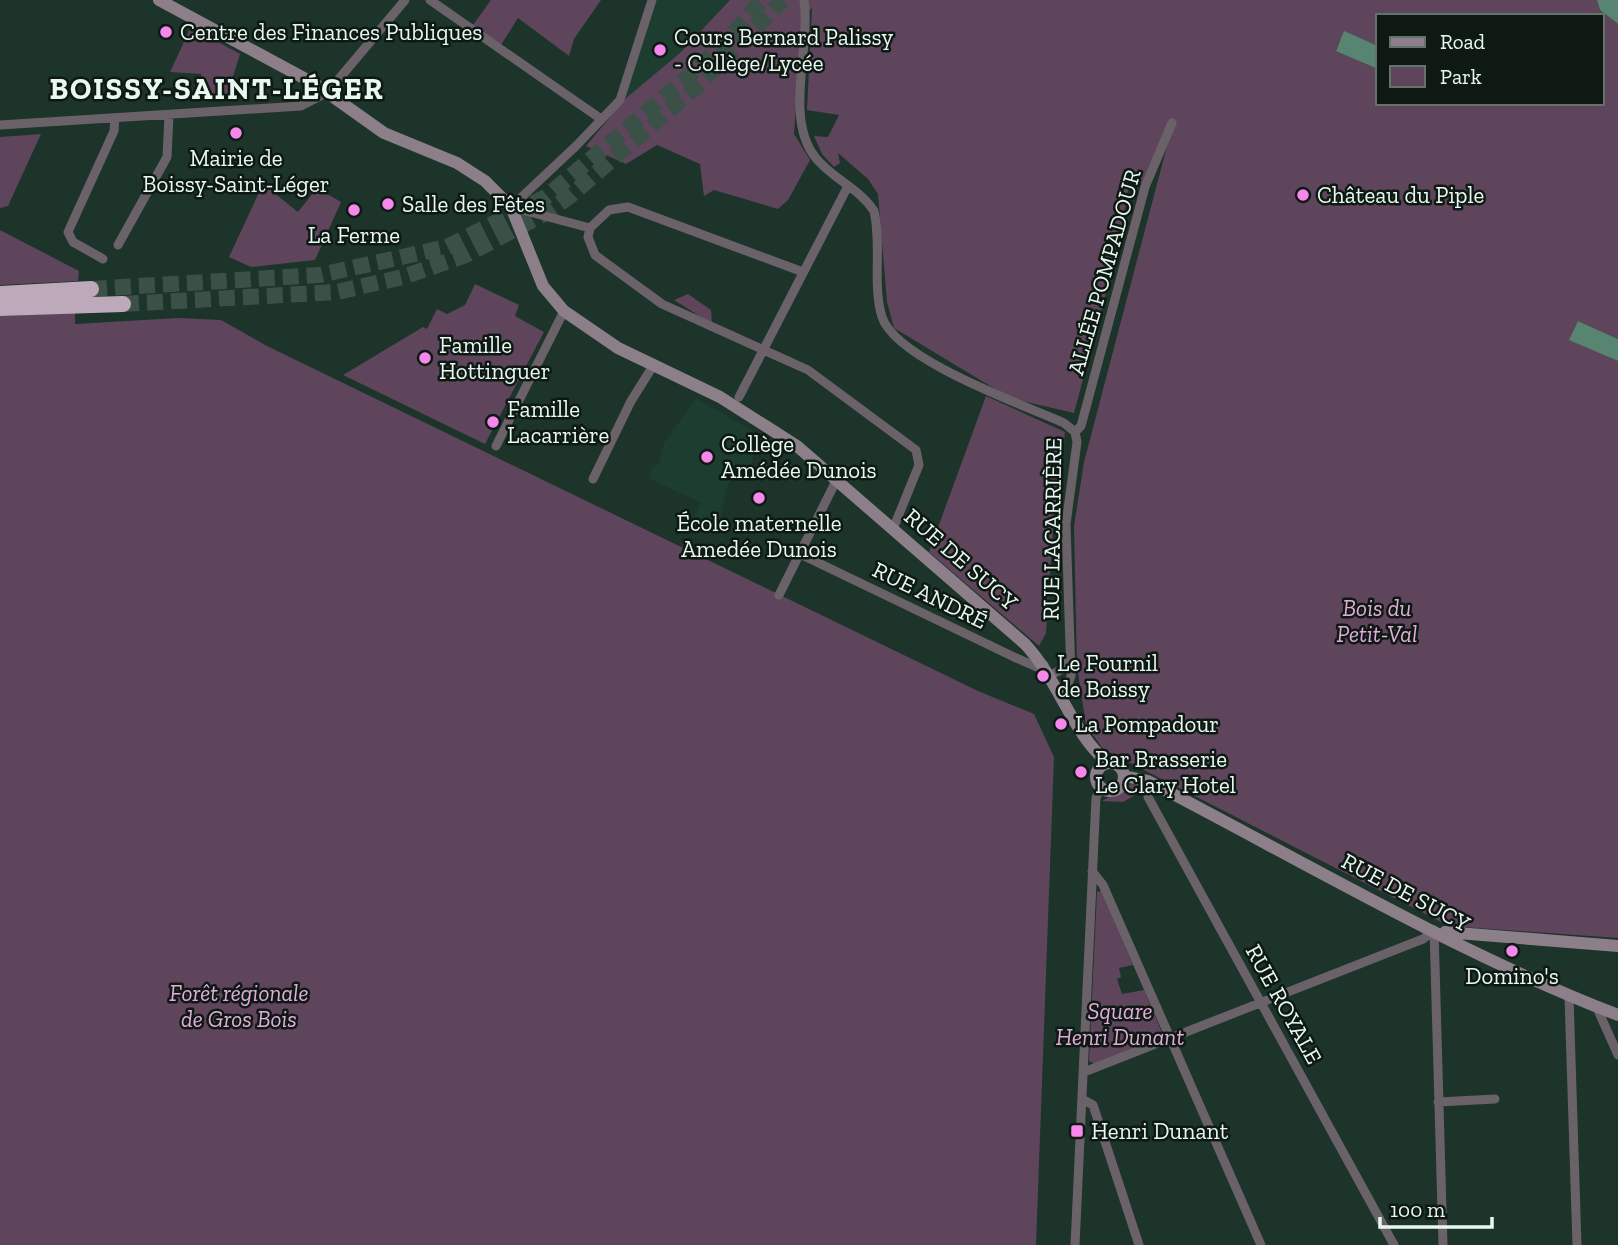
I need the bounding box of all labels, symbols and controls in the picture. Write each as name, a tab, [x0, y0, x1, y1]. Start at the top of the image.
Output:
legend	[1376, 14, 1604, 105]
place label: Centre des Finances Publiques	[180, 18, 482, 46]
place label: Cours Bernard Palissy - Collège/Lycée	[674, 23, 894, 77]
marker: Centre des Finances Publiques	[158, 24, 174, 40]
text: Road	[1440, 29, 1486, 54]
marker: Cours Bernard Palissy - Collège/Lycée	[652, 42, 668, 58]
text: Park	[1440, 64, 1482, 89]
district label: BOISSY-SAINT-LÉGER	[49, 71, 385, 107]
marker: Mairie de Boissy-Saint-Léger	[228, 125, 244, 141]
place label: Mairie de Boissy-Saint-Léger	[143, 144, 329, 198]
street label: ALLÉE POMPADOUR	[1061, 166, 1147, 378]
place label: Château du Piple	[1317, 181, 1484, 209]
marker: Château du Piple	[1295, 187, 1311, 203]
place label: Salle des Fêtes	[402, 190, 545, 218]
marker: Salle des Fêtes	[380, 196, 396, 212]
marker: La Ferme	[346, 202, 362, 218]
place label: La Ferme	[308, 221, 400, 249]
place label: Famille Hottinguer	[439, 331, 550, 385]
marker: Famille Hottinguer	[417, 350, 433, 366]
place label: Famille Lacarrière	[507, 395, 609, 449]
marker: Famille Lacarrière	[485, 414, 501, 430]
place label: Collège Amédée Dunois	[721, 430, 877, 484]
street label: RUE LACARRIÈRE	[1036, 437, 1068, 621]
marker: Collège Amédée Dunois	[699, 449, 715, 465]
marker: École maternelle Amedée Dunois	[751, 490, 767, 506]
street label: RUE DE SUCY	[898, 502, 1024, 617]
place label: École maternelle Amedée Dunois	[676, 509, 842, 563]
street label: RUE ANDRÉ	[868, 555, 992, 635]
park label: Bois du Petit-Val	[1337, 594, 1417, 648]
place label: Le Fournil de Boissy	[1057, 649, 1158, 703]
marker: Le Fournil de Boissy	[1035, 668, 1051, 684]
place label: La Pompadour	[1075, 710, 1219, 738]
marker: La Pompadour	[1053, 716, 1069, 732]
place label: Bar Brasserie Le Clary Hotel	[1095, 745, 1236, 799]
marker: Bar Brasserie Le Clary Hotel	[1073, 764, 1089, 780]
street label: RUE DE SUCY	[1337, 846, 1476, 938]
street label: RUE ROYALE	[1240, 939, 1328, 1069]
marker: Domino's	[1504, 943, 1520, 959]
place label: Domino's	[1465, 962, 1559, 990]
park label: Forêt régionale de Gros Bois	[169, 979, 309, 1033]
park label: Square Henri Dunant	[1056, 997, 1184, 1051]
place label: Henri Dunant	[1091, 1117, 1229, 1145]
marker: Henri Dunant	[1069, 1123, 1085, 1139]
scale bar	[1380, 1186, 1492, 1230]
text: 100 m	[1390, 1197, 1445, 1222]

